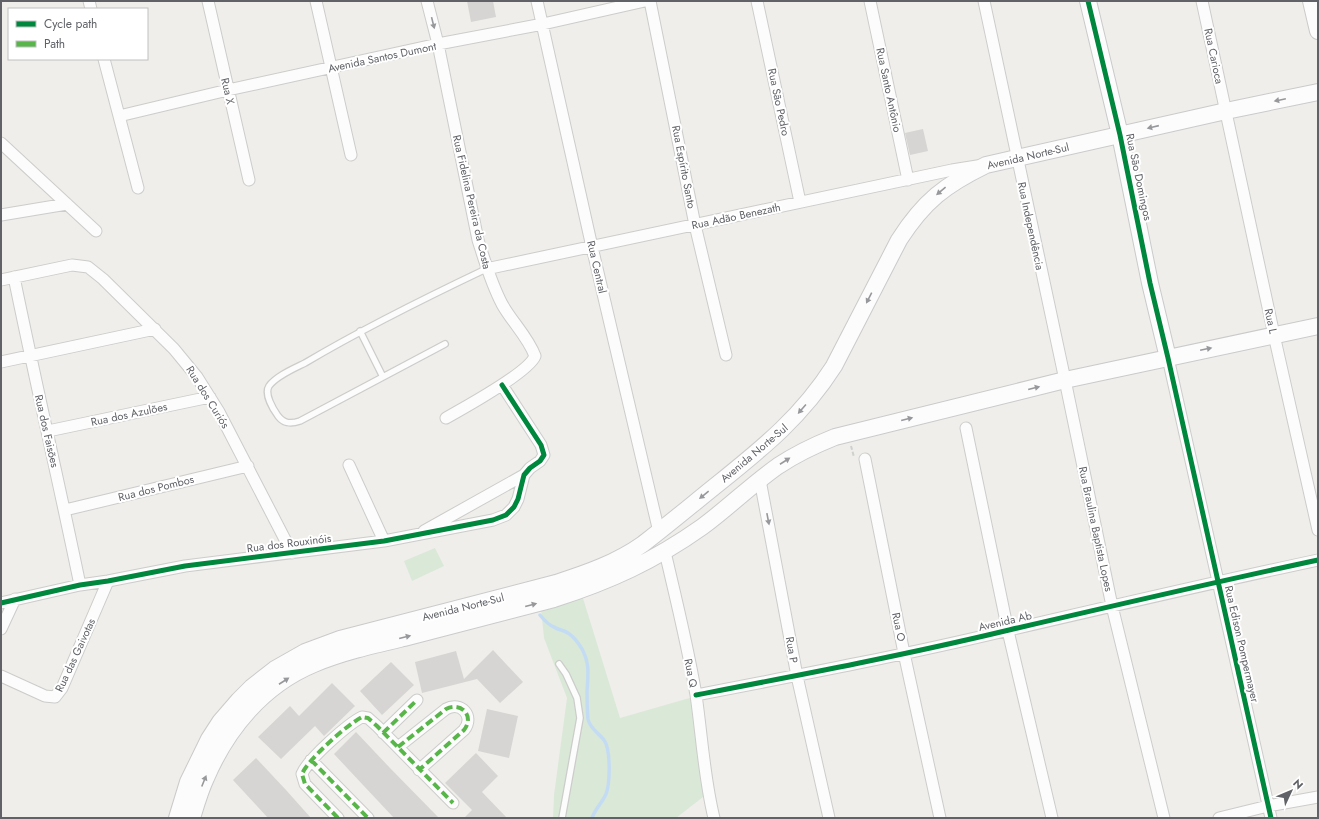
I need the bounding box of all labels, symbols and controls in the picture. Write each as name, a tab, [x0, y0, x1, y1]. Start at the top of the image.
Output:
legend	[8, 8, 148, 60]
text: Cycle path	[44, 15, 97, 33]
one-way arrow	[430, 16, 436, 29]
street label: Rua Carioca	[1200, 27, 1228, 85]
text: Path	[44, 35, 65, 53]
street label: Avenida Santos Dumont	[326, 38, 438, 76]
street label: Rua Santo Antônio	[872, 46, 906, 134]
street label: Rua São Pedro	[764, 67, 794, 137]
street label: Rua X	[217, 76, 239, 106]
one-way arrow	[1274, 97, 1286, 103]
street label: Rua Espírito Santo	[668, 124, 700, 210]
one-way arrow	[1147, 125, 1159, 131]
street label: Rua São Domingos	[1122, 132, 1156, 223]
street label: Rua Fidelina Pereira da Costa	[449, 133, 495, 271]
street label: Avenida Norte-Sul	[985, 139, 1071, 173]
street label: Rua Independência	[1014, 180, 1048, 272]
one-way arrow	[935, 187, 946, 196]
street label: Rua Adão Benezath	[690, 199, 782, 233]
street label: Rua Central	[583, 239, 611, 295]
one-way arrow	[866, 292, 872, 304]
street label: Rua L	[1261, 307, 1281, 335]
one-way arrow	[1200, 346, 1212, 352]
street label: Rua dos Curiós	[182, 363, 234, 432]
one-way arrow	[1028, 385, 1040, 391]
street label: Rua dos Faisões	[31, 393, 63, 470]
street label: Rua dos Azulões	[89, 398, 169, 430]
one-way arrow	[797, 404, 807, 414]
one-way arrow	[901, 415, 913, 421]
street label: Avenida Norte-Sul	[717, 420, 791, 486]
one-way arrow	[780, 458, 791, 465]
street label: Rua Braulina Baptista Lopes	[1075, 465, 1117, 594]
street label: Rua dos Pombos	[116, 471, 196, 505]
one-way arrow	[699, 490, 710, 499]
one-way arrow	[765, 513, 771, 525]
street label: Rua dos Rouxinóis	[246, 530, 333, 556]
street label: Rua Edison Pompermayer	[1221, 584, 1263, 704]
street label: Avenida Norte-Sul	[420, 589, 506, 625]
one-way arrow	[525, 602, 537, 608]
street label: Avenida Ab	[977, 607, 1033, 635]
street label: Rua O	[888, 611, 910, 643]
street label: Rua das Gaivotas	[51, 615, 99, 694]
one-way arrow	[399, 634, 411, 640]
street label: Rua P	[782, 636, 802, 664]
street label: Rua Q	[680, 657, 702, 689]
one-way arrow	[278, 677, 289, 685]
north arrow	[1271, 771, 1311, 811]
one-way arrow	[202, 775, 208, 787]
text: N	[1289, 775, 1307, 793]

